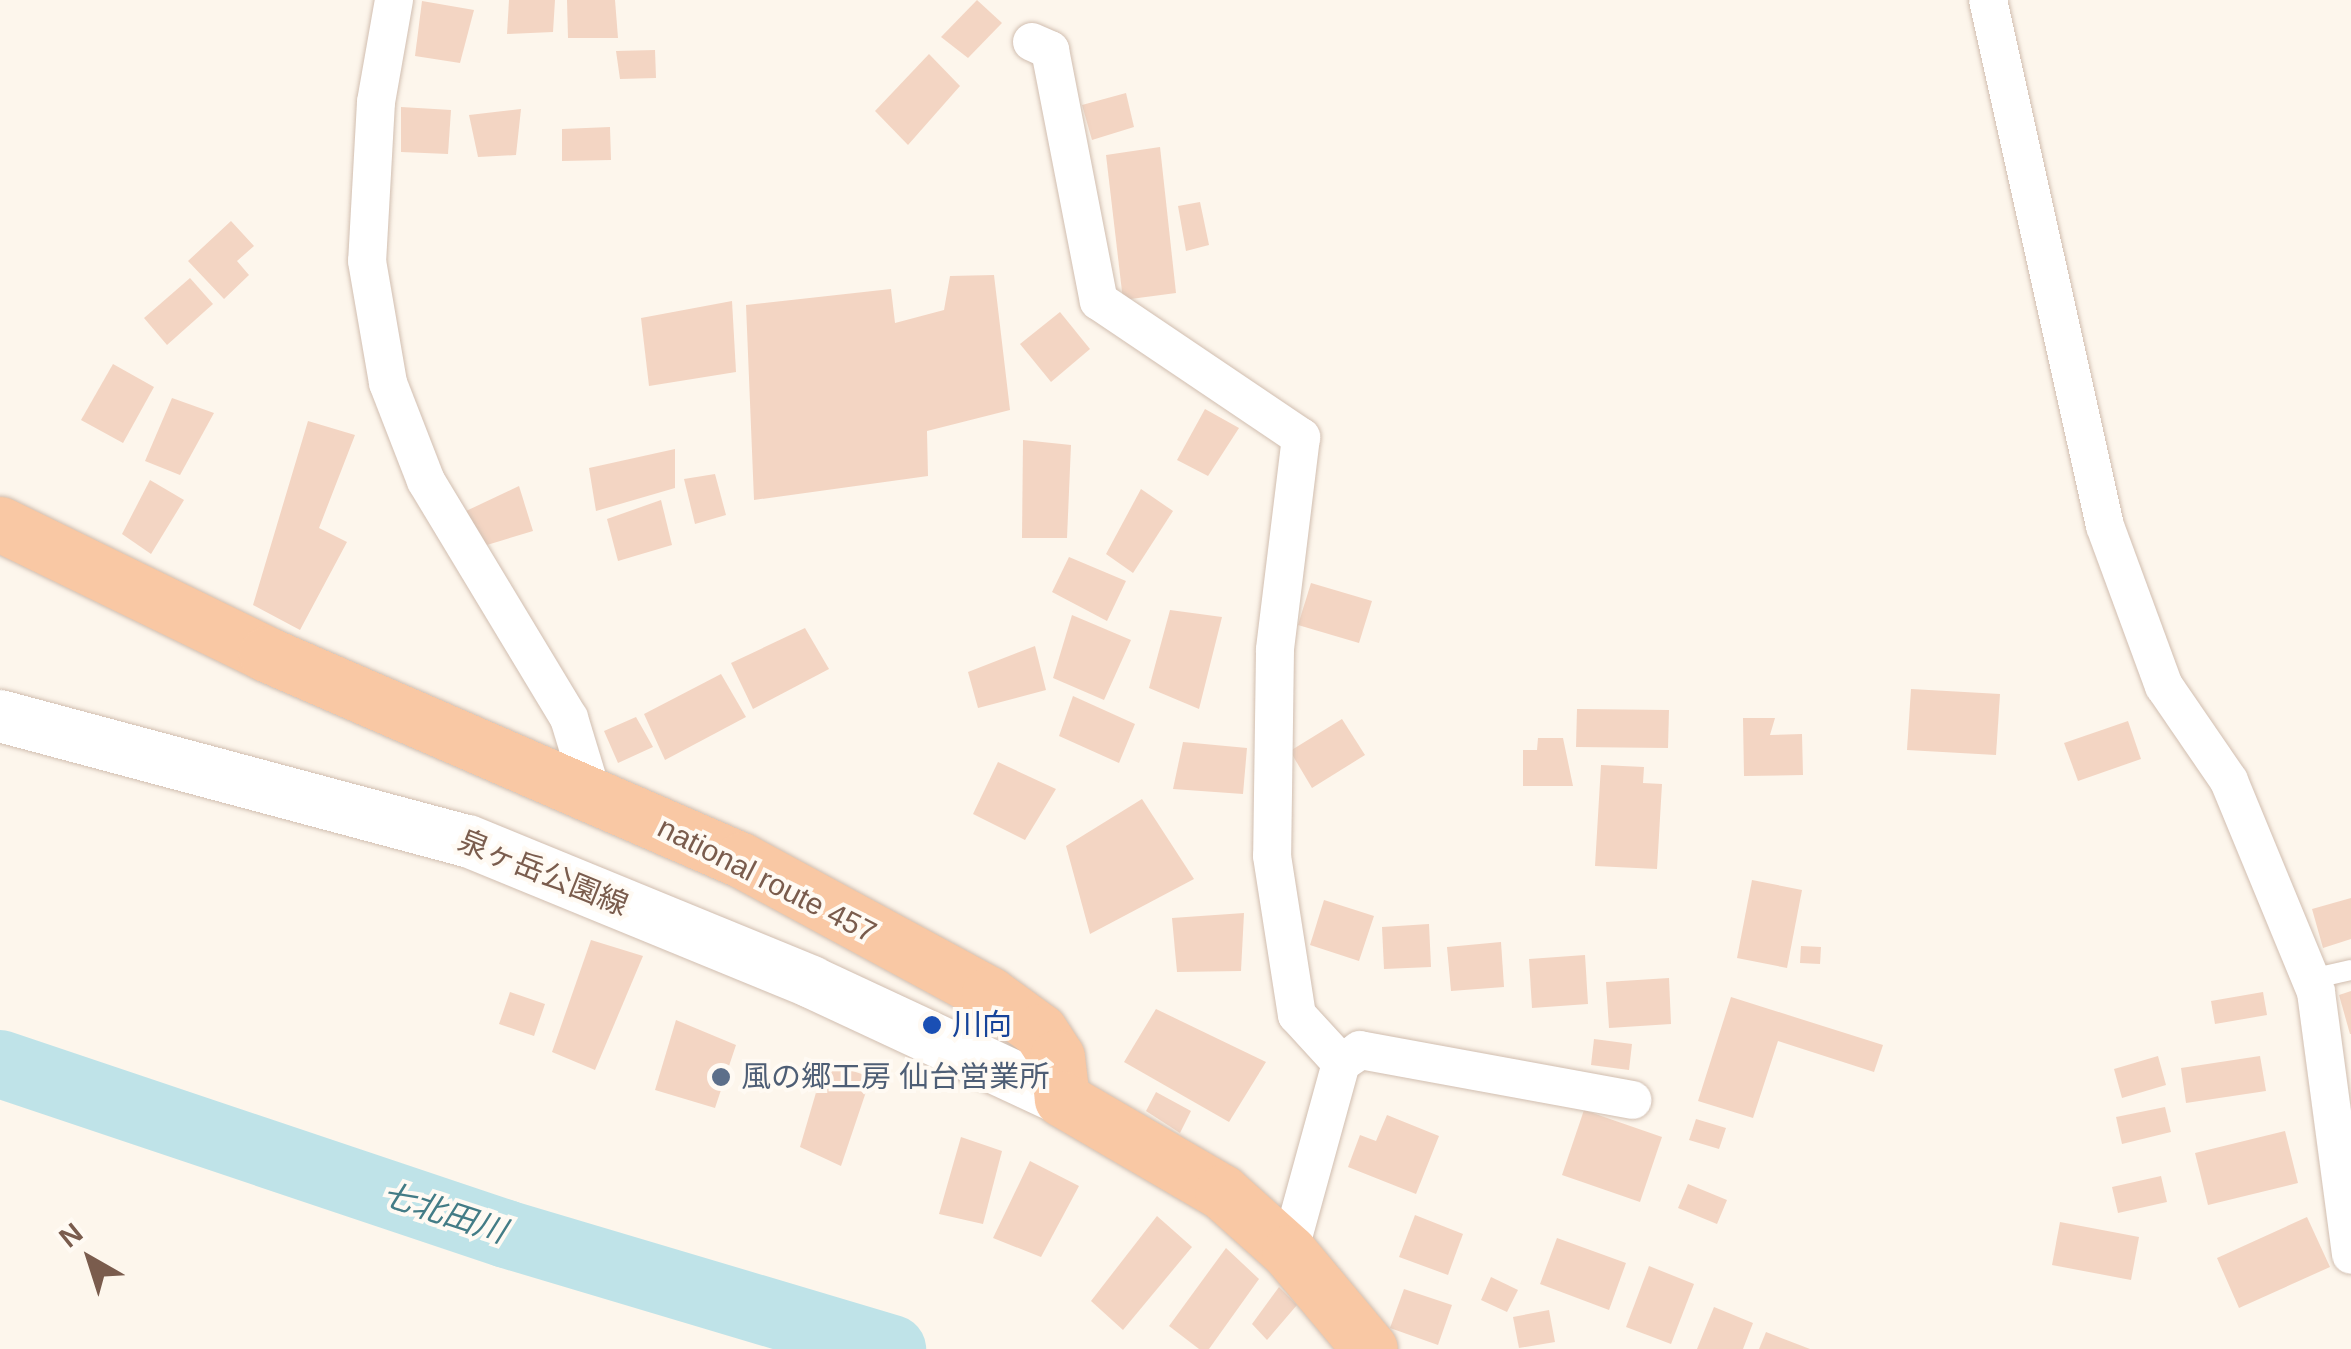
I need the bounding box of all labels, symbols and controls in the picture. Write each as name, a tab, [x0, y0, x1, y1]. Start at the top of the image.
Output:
street label: national route 457	[652, 809, 882, 951]
street label: 泉ヶ岳公園線	[453, 823, 633, 923]
place label: 川向	[952, 1007, 1012, 1043]
marker: 川向	[921, 1014, 943, 1036]
place label: 風の郷工房 仙台営業所	[741, 1059, 1049, 1095]
marker: 風の郷工房 仙台営業所	[710, 1066, 732, 1088]
water label: 七北田川	[377, 1175, 511, 1251]
north arrow	[40, 1209, 140, 1309]
text: N	[53, 1217, 88, 1254]

